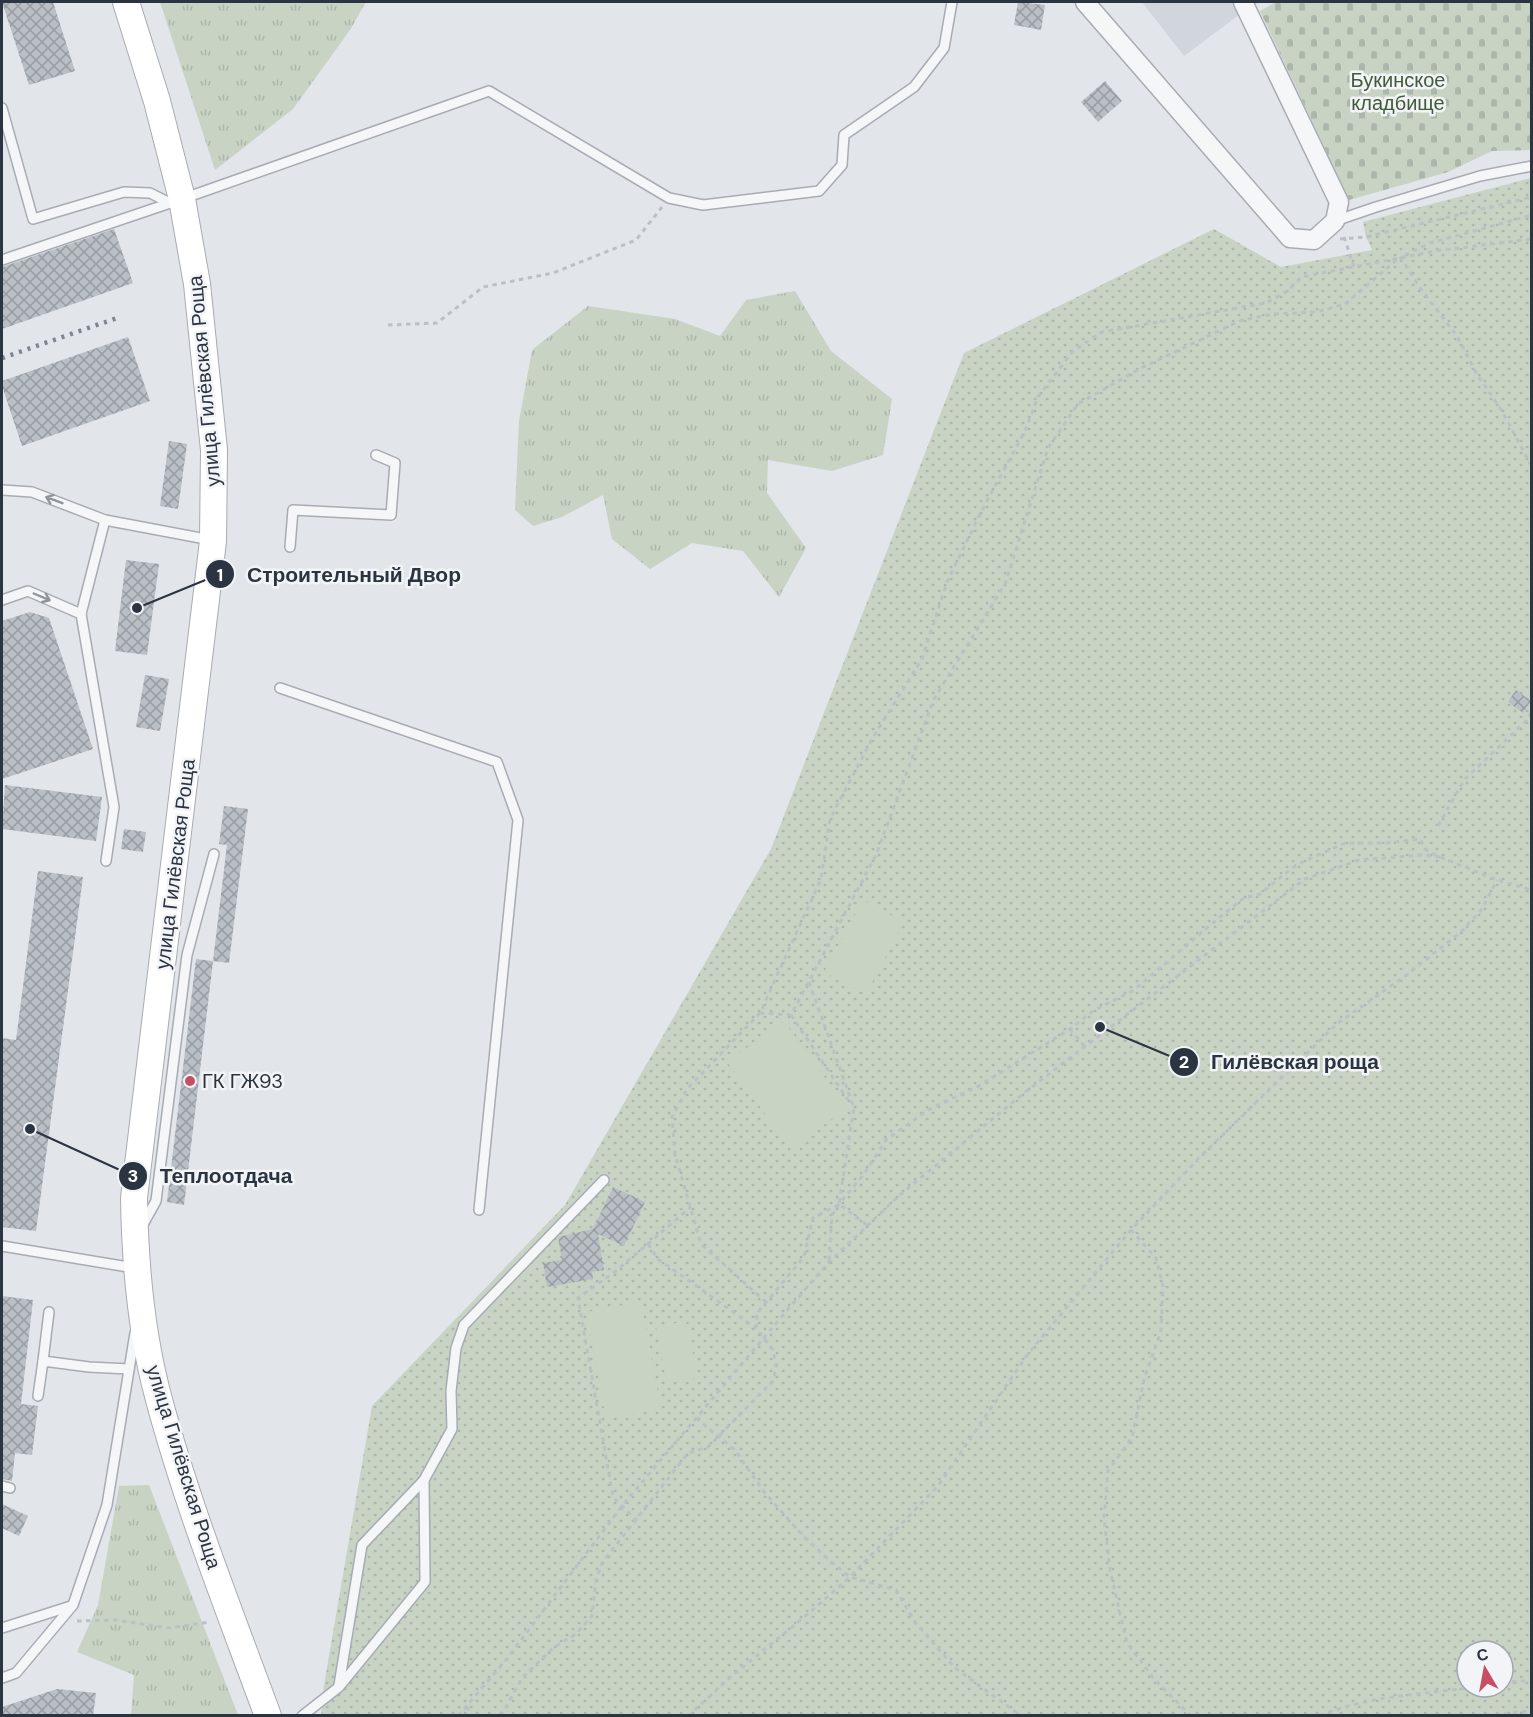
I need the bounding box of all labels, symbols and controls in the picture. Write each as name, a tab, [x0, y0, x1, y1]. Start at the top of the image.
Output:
park label: Букинское кладбище	[1351, 67, 1445, 116]
street label: улица Гилёвская Роща	[182, 273, 226, 488]
one-way arrow	[46, 494, 64, 505]
callout: Строительный Двор	[205, 555, 472, 594]
text: Строительный Двор	[247, 561, 461, 589]
text: 1	[217, 563, 223, 587]
one-way arrow	[32, 592, 51, 603]
street label: улица Гилёвская Роща	[149, 756, 201, 971]
callout: Гилёвская роща	[1169, 1043, 1392, 1082]
text: Гилёвская роща	[1211, 1048, 1379, 1076]
text: 2	[1179, 1050, 1189, 1074]
place label: ГК ГЖ93	[202, 1068, 283, 1094]
marker: ГК ГЖ93	[183, 1074, 197, 1088]
callout: Теплоотдача	[118, 1156, 305, 1195]
text: Теплоотдача	[160, 1162, 293, 1190]
text: 3	[128, 1164, 138, 1188]
street label: улица Гилёвская Роща	[141, 1362, 228, 1573]
north arrow	[1455, 1639, 1515, 1699]
text: С	[1475, 1643, 1490, 1666]

